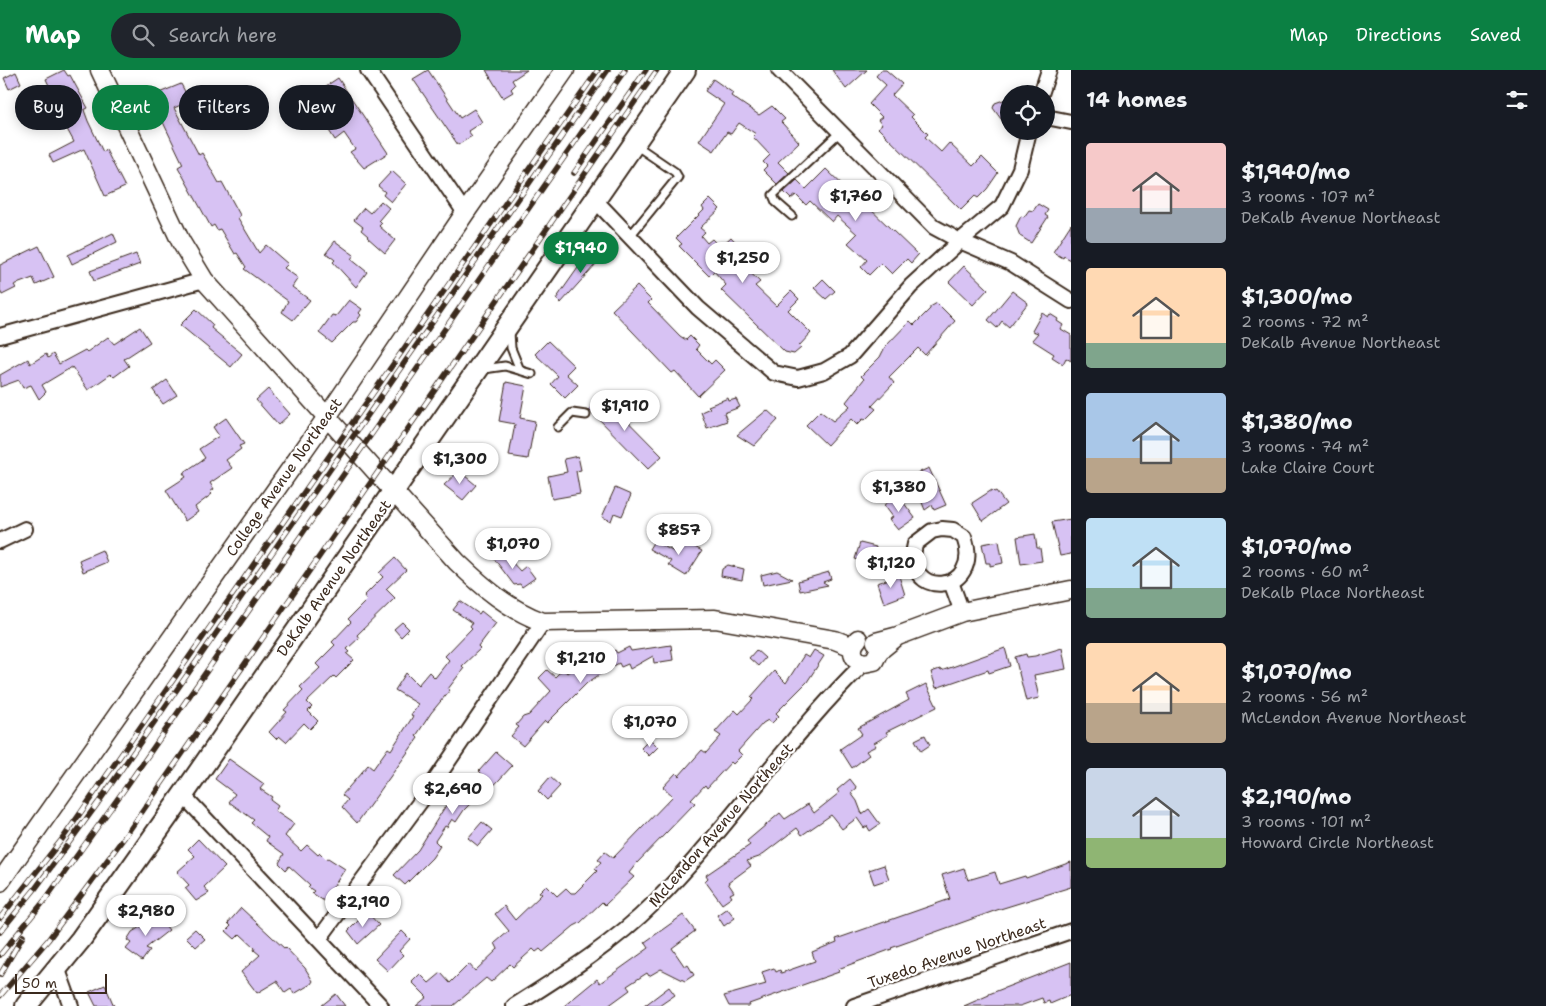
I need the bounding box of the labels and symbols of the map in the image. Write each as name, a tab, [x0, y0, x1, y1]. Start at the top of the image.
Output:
pin: $1,760	[815, 180, 897, 222]
pin: $1,940	[540, 232, 622, 274]
pin: $1,250	[702, 242, 784, 284]
pin: $1,910	[584, 390, 666, 432]
street label: College Avenue Northeast	[221, 394, 347, 560]
pin: $1,300	[419, 442, 501, 485]
pin: $1,380	[858, 470, 940, 513]
street label: DeKalb Avenue Northeast	[272, 496, 396, 660]
pin: $857	[649, 514, 709, 556]
pin: $1,070	[472, 528, 554, 570]
pin: $1,120	[850, 546, 932, 589]
pin: $1,210	[540, 642, 622, 684]
pin: $1,070	[609, 706, 691, 748]
street label: McLendon Avenue Northeast	[644, 739, 798, 911]
pin: $2,690	[412, 772, 494, 815]
pin: $2,190	[322, 886, 404, 928]
pin: $2,980	[105, 894, 187, 937]
street label: Tuxedo Avenue Northeast	[865, 913, 1049, 993]
scale bar	[15, 971, 108, 994]

